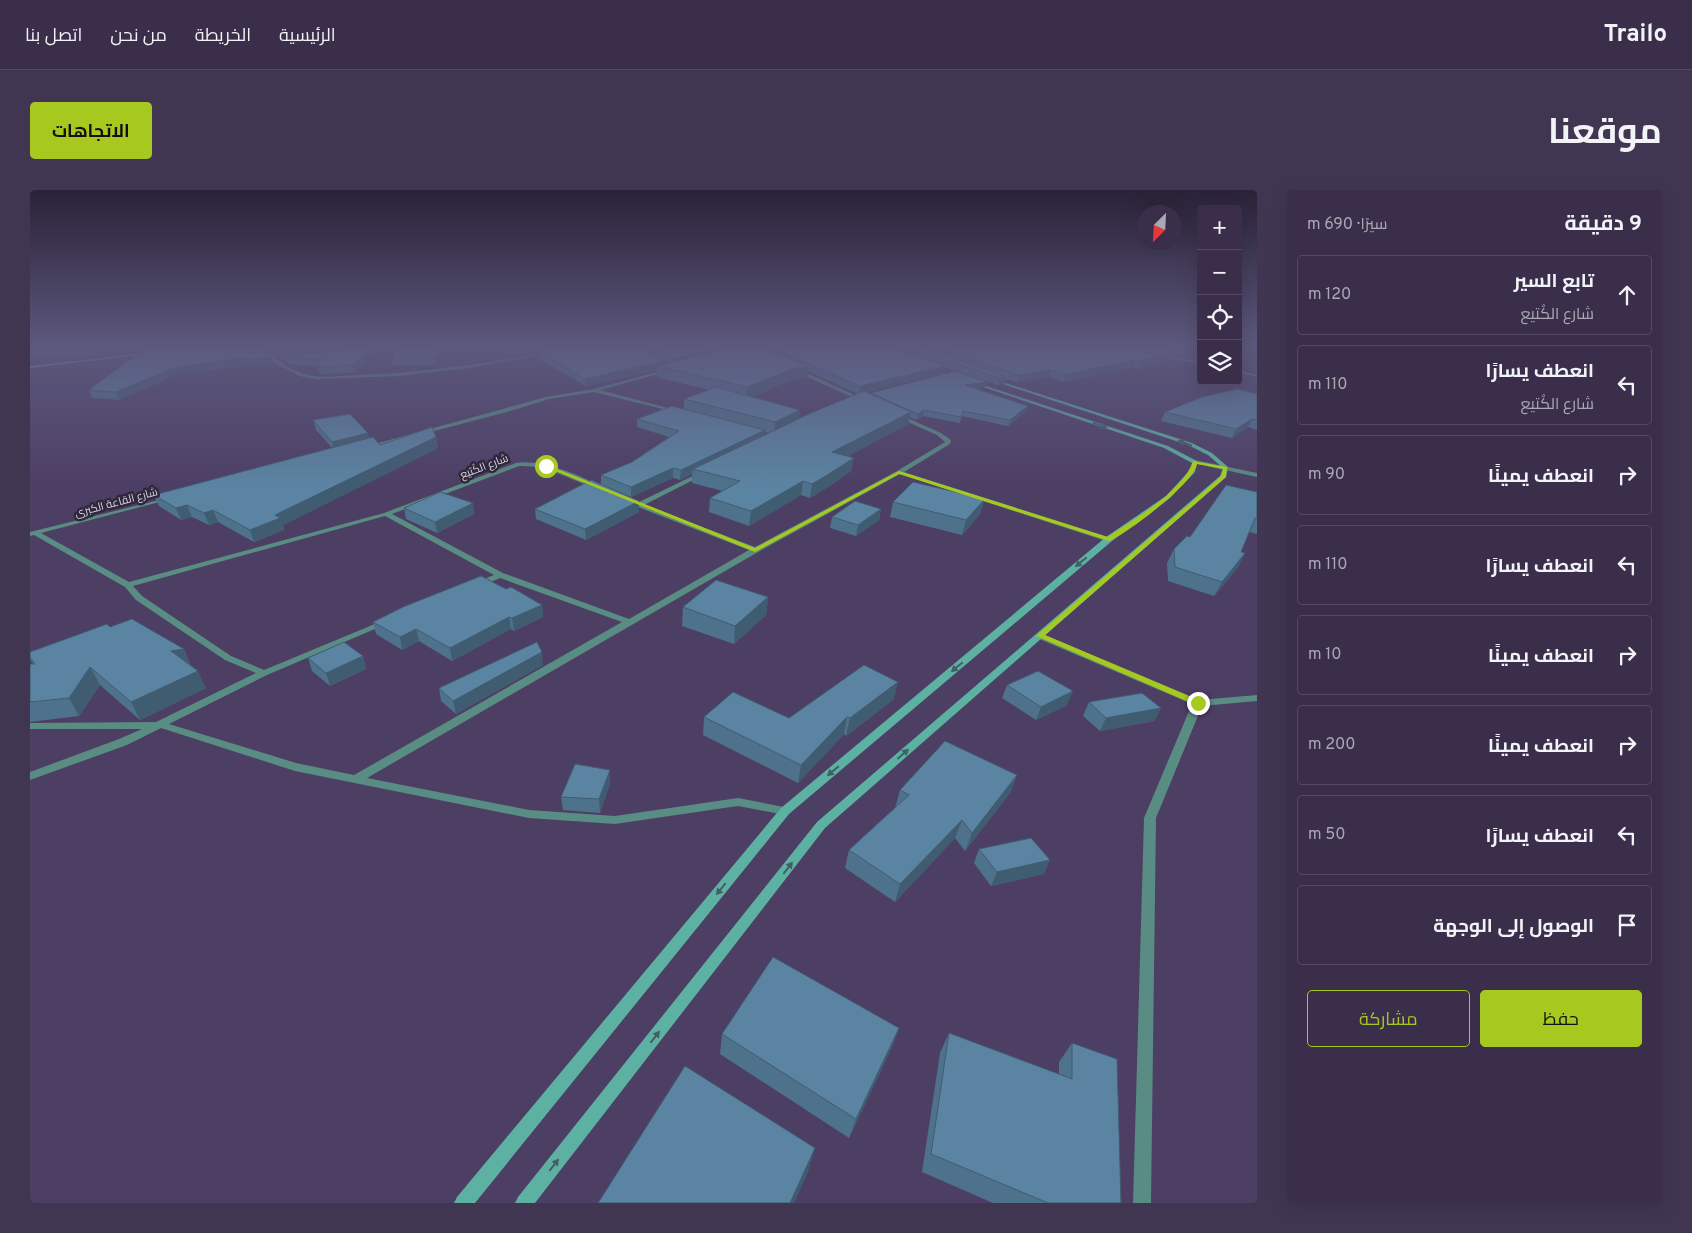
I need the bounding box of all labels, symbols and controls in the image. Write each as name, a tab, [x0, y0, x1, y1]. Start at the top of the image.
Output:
text: Trailo	[1604, 20, 1667, 50]
text: اتصل بنا	[25, 25, 82, 48]
text: من نحن	[110, 25, 167, 48]
text: الخريطة	[195, 25, 251, 48]
text: الرئيسية	[279, 25, 336, 48]
button: الاتجاهات	[30, 102, 152, 159]
text: موقعنا	[1548, 112, 1662, 156]
north arrow	[1137, 205, 1182, 250]
map controls	[1197, 205, 1242, 385]
button: +	[1197, 205, 1242, 250]
text: 9 دقيقة	[1564, 211, 1642, 238]
text: سيرًا · 690 m	[1307, 215, 1388, 235]
button: −	[1197, 250, 1242, 295]
text: تابع السير	[1514, 270, 1594, 294]
icon: ahead	[1613, 281, 1641, 309]
text: 120 m	[1308, 285, 1351, 305]
button: locate	[1197, 295, 1242, 340]
text: شارع الكُتيع	[1521, 305, 1594, 325]
button: layers	[1197, 340, 1242, 385]
text: انعطف يسارًا	[1486, 360, 1594, 384]
icon: left	[1613, 371, 1641, 399]
text: 110 m	[1308, 375, 1348, 395]
text: شارع الكُتيع	[1521, 395, 1594, 415]
one-way arrow	[1093, 421, 1108, 429]
one-way arrow	[1177, 439, 1192, 447]
street label: شارع الكُتيع	[458, 451, 510, 483]
route start	[535, 455, 558, 478]
icon: right	[1613, 461, 1641, 489]
text: 90 m	[1308, 465, 1345, 485]
text: انعطف يمينًا	[1488, 465, 1594, 489]
street label: شارع القاعة الكبرى	[73, 485, 159, 521]
icon: left	[1613, 551, 1641, 579]
text: 110 m	[1308, 555, 1348, 575]
text: انعطف يسارًا	[1486, 555, 1594, 579]
one-way arrow	[1075, 557, 1088, 568]
icon: right	[1613, 641, 1641, 669]
text: 10 m	[1308, 645, 1342, 665]
text: انعطف يمينًا	[1488, 645, 1594, 669]
one-way arrow	[951, 661, 963, 672]
route end	[1187, 692, 1210, 715]
icon: right	[1613, 731, 1641, 759]
text: 200 m	[1308, 735, 1356, 755]
text: انعطف يمينًا	[1488, 735, 1594, 759]
one-way arrow	[896, 749, 909, 760]
one-way arrow	[826, 766, 839, 777]
icon: left	[1613, 821, 1641, 849]
text: 50 m	[1308, 825, 1346, 845]
text: انعطف يسارًا	[1486, 825, 1594, 849]
one-way arrow	[782, 862, 793, 875]
one-way arrow	[716, 882, 727, 895]
icon: arrive	[1613, 911, 1641, 939]
text: الوصول إلى الوجهة	[1433, 915, 1594, 939]
button: مشاركة	[1307, 990, 1470, 1047]
button: حفظ	[1480, 990, 1642, 1047]
one-way arrow	[649, 1031, 660, 1044]
one-way arrow	[549, 1159, 560, 1172]

